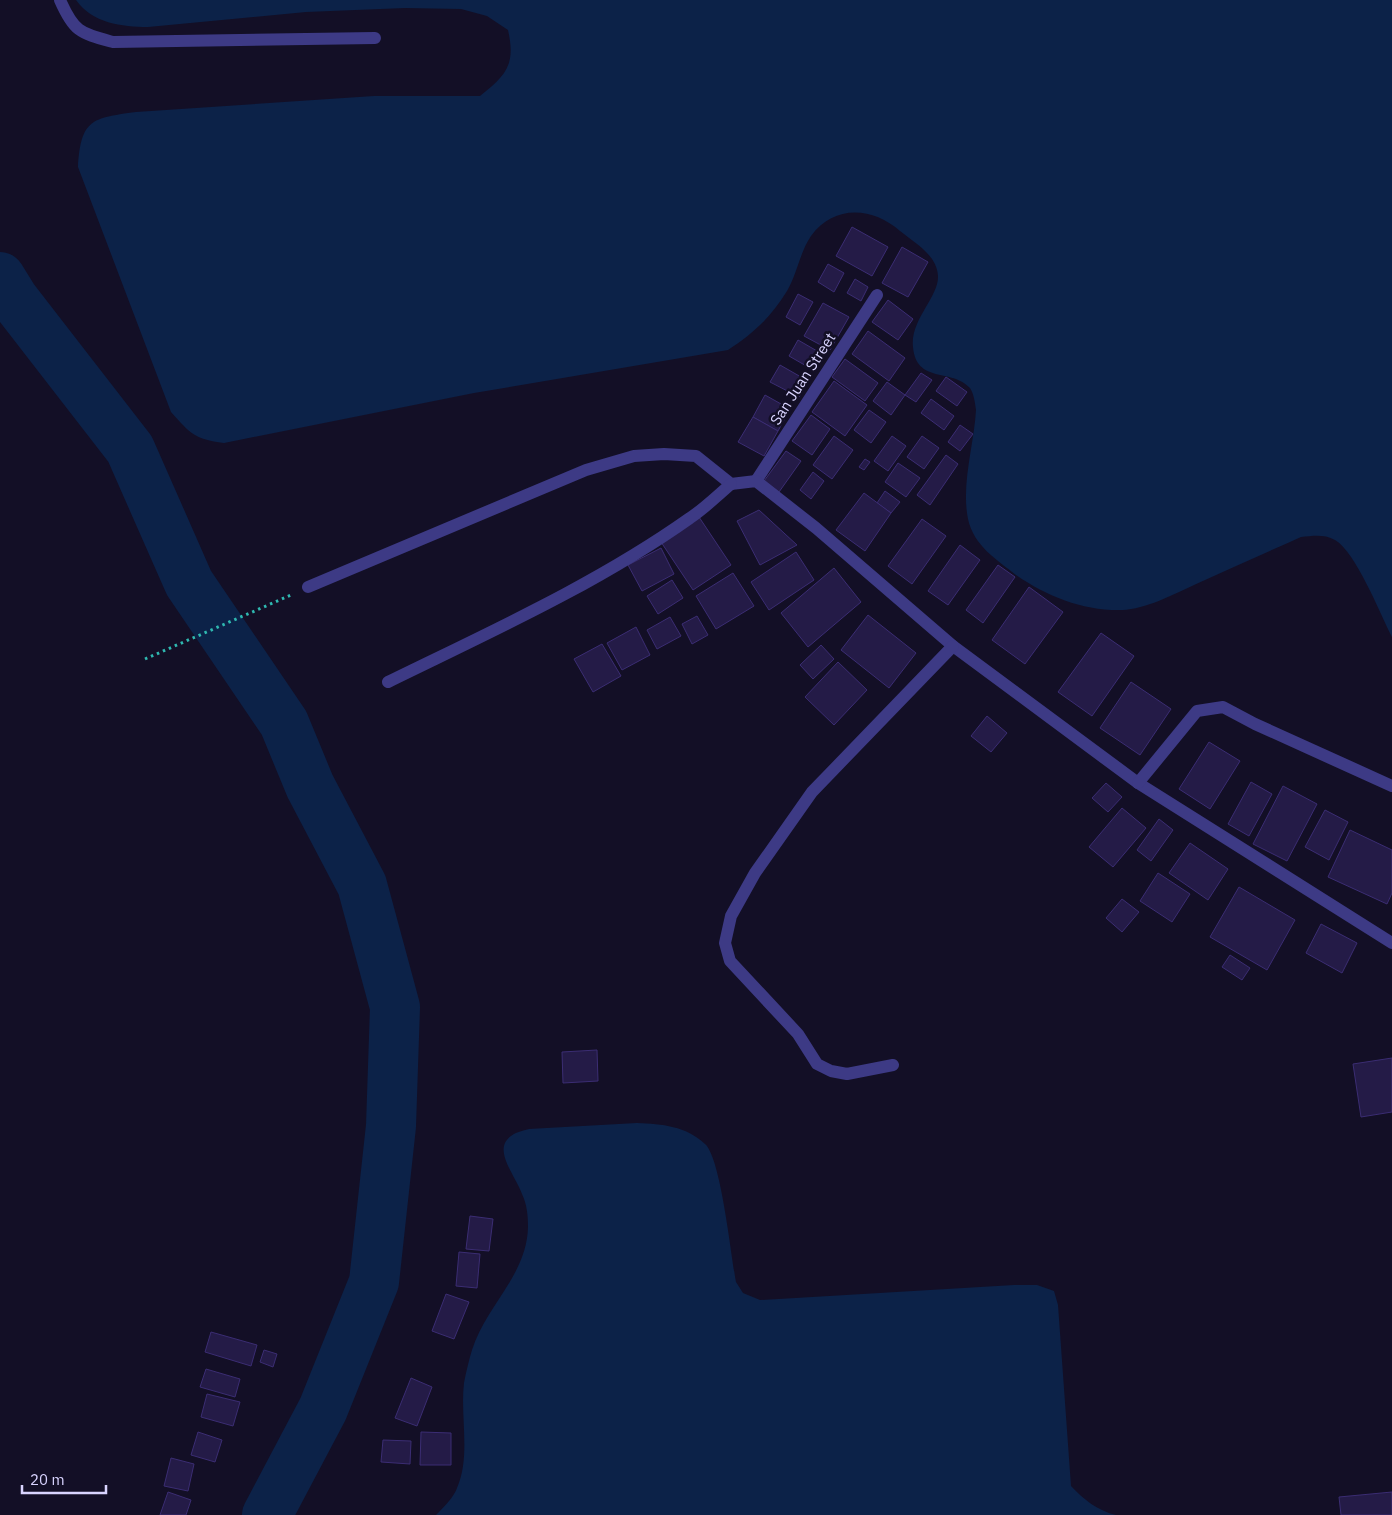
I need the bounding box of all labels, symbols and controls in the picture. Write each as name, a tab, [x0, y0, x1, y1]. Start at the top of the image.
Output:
street label: San Juan Street	[766, 329, 839, 428]
scale bar	[22, 1462, 106, 1494]
text: 20 m	[30, 1470, 65, 1489]

